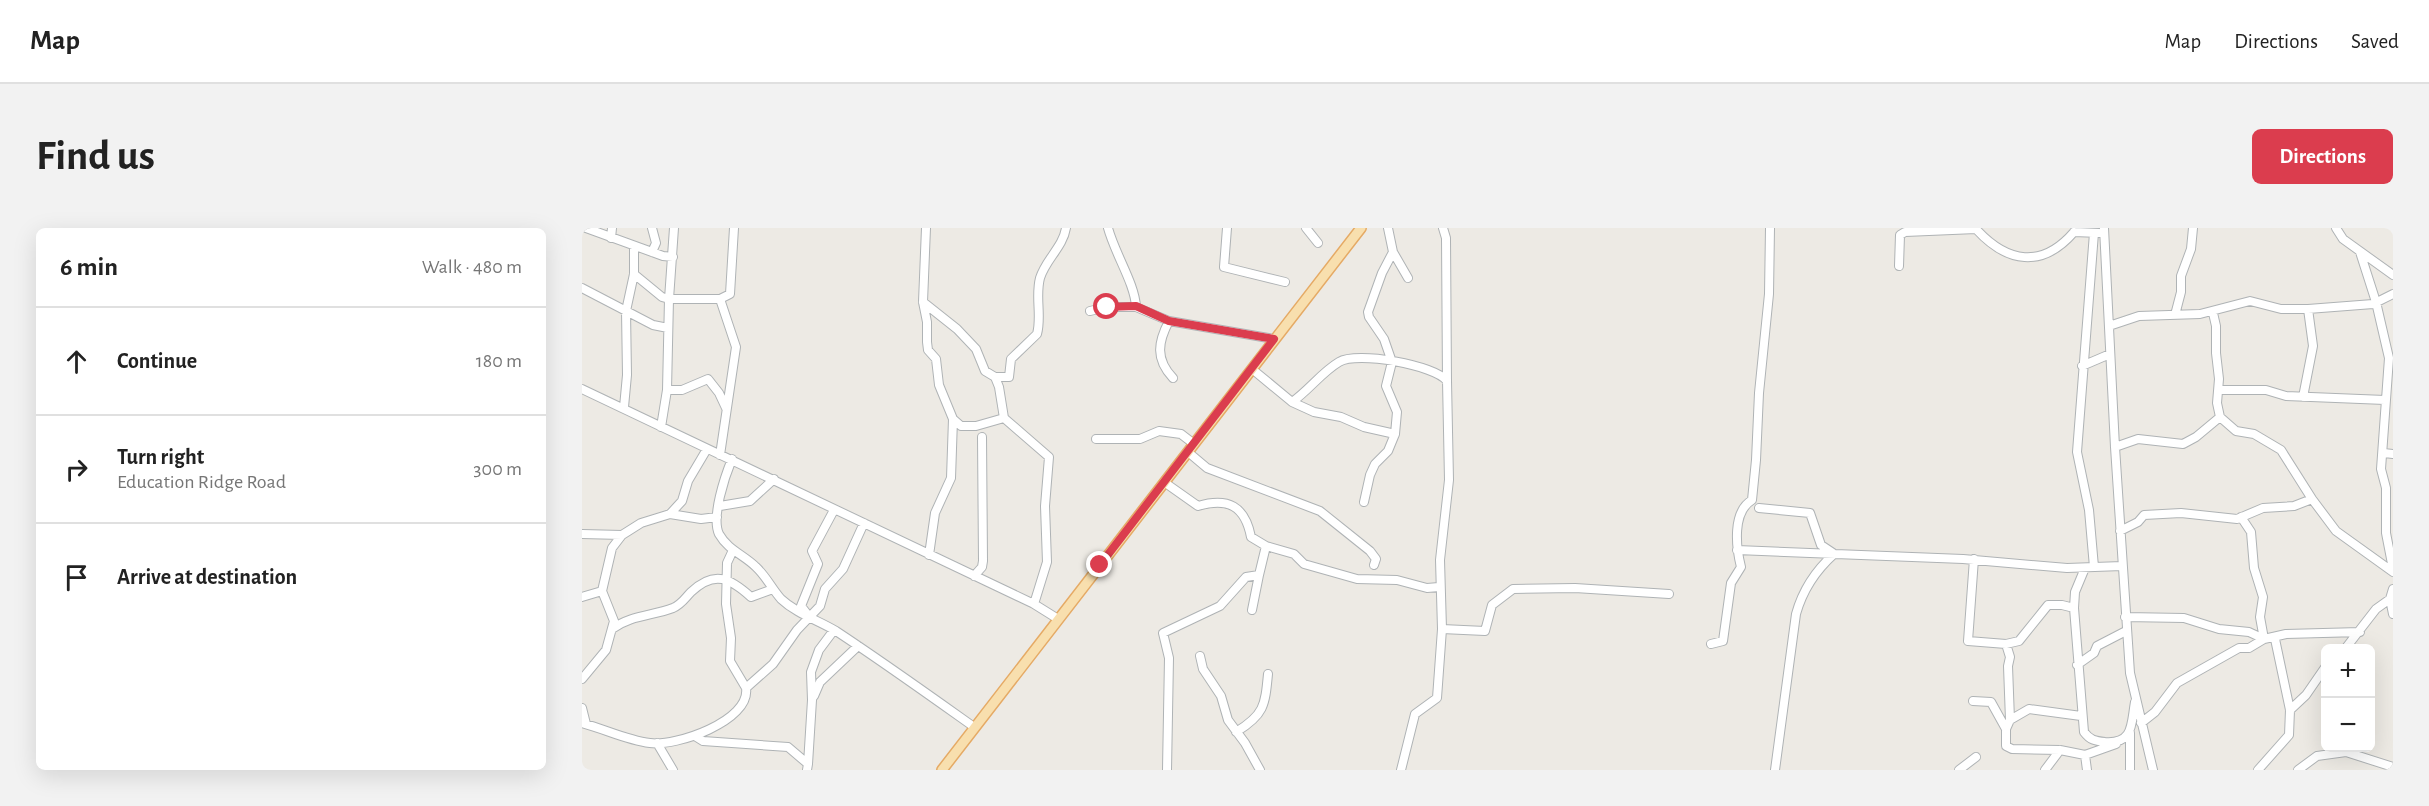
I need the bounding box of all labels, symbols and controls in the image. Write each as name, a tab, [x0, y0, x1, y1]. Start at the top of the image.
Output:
text: Map	[30, 27, 80, 55]
text: Map	[2165, 31, 2201, 52]
text: Directions	[2234, 31, 2318, 52]
text: Saved	[2351, 31, 2399, 52]
button: Directions	[2252, 129, 2393, 184]
text: Find us	[36, 135, 155, 177]
text: 6 min	[60, 254, 118, 280]
text: Walk · 480 m	[422, 257, 522, 277]
route start	[1093, 293, 1119, 319]
icon: ahead	[60, 345, 93, 378]
text: Continue	[117, 350, 197, 372]
text: 180 m	[476, 351, 522, 371]
text: Turn right	[117, 446, 204, 468]
icon: right	[60, 453, 93, 486]
text: 300 m	[473, 459, 522, 479]
text: Education Ridge Road	[117, 472, 286, 492]
route end	[1086, 551, 1112, 577]
icon: arrive	[60, 561, 93, 594]
text: Arrive at destination	[117, 566, 297, 588]
map controls	[2321, 644, 2375, 752]
button: +	[2321, 644, 2375, 698]
button: −	[2321, 698, 2375, 752]

